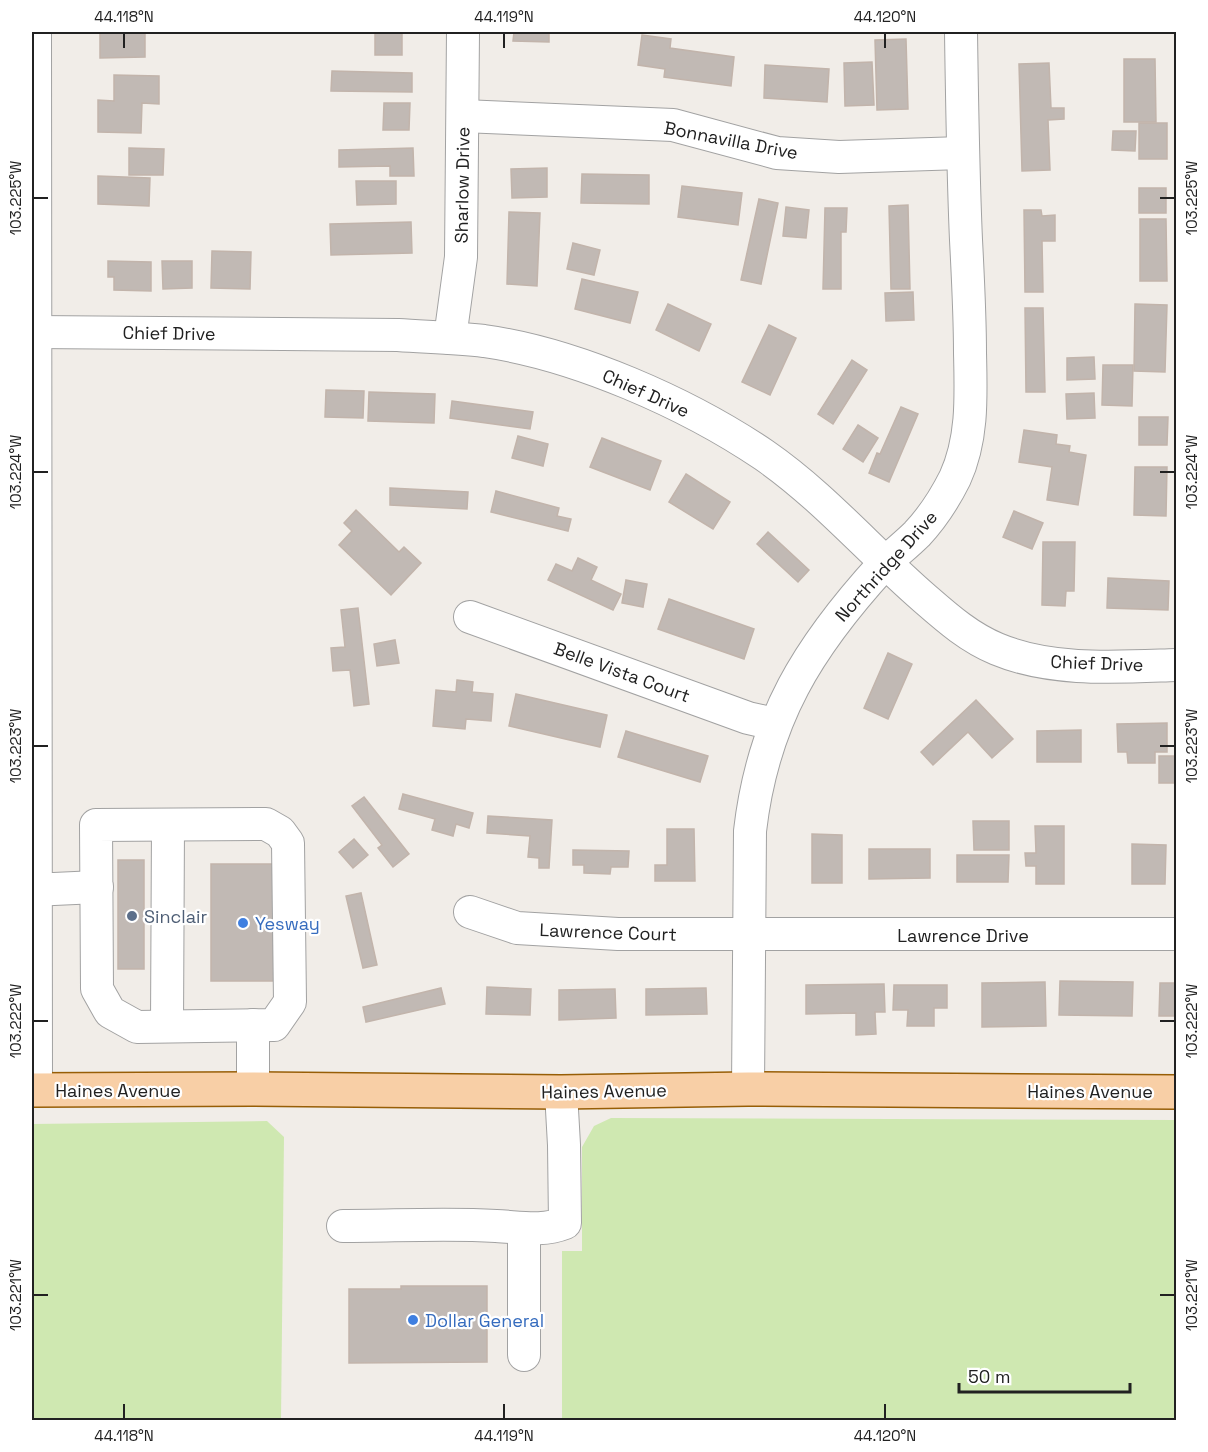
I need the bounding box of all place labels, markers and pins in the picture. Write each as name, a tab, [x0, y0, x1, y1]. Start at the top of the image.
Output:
place label: Sinclair	[144, 905, 207, 928]
marker: Sinclair	[125, 909, 139, 923]
place label: Yesway	[255, 912, 320, 935]
marker: Yesway	[236, 916, 250, 930]
place label: Dollar General	[425, 1309, 544, 1332]
marker: Dollar General	[406, 1313, 420, 1327]

